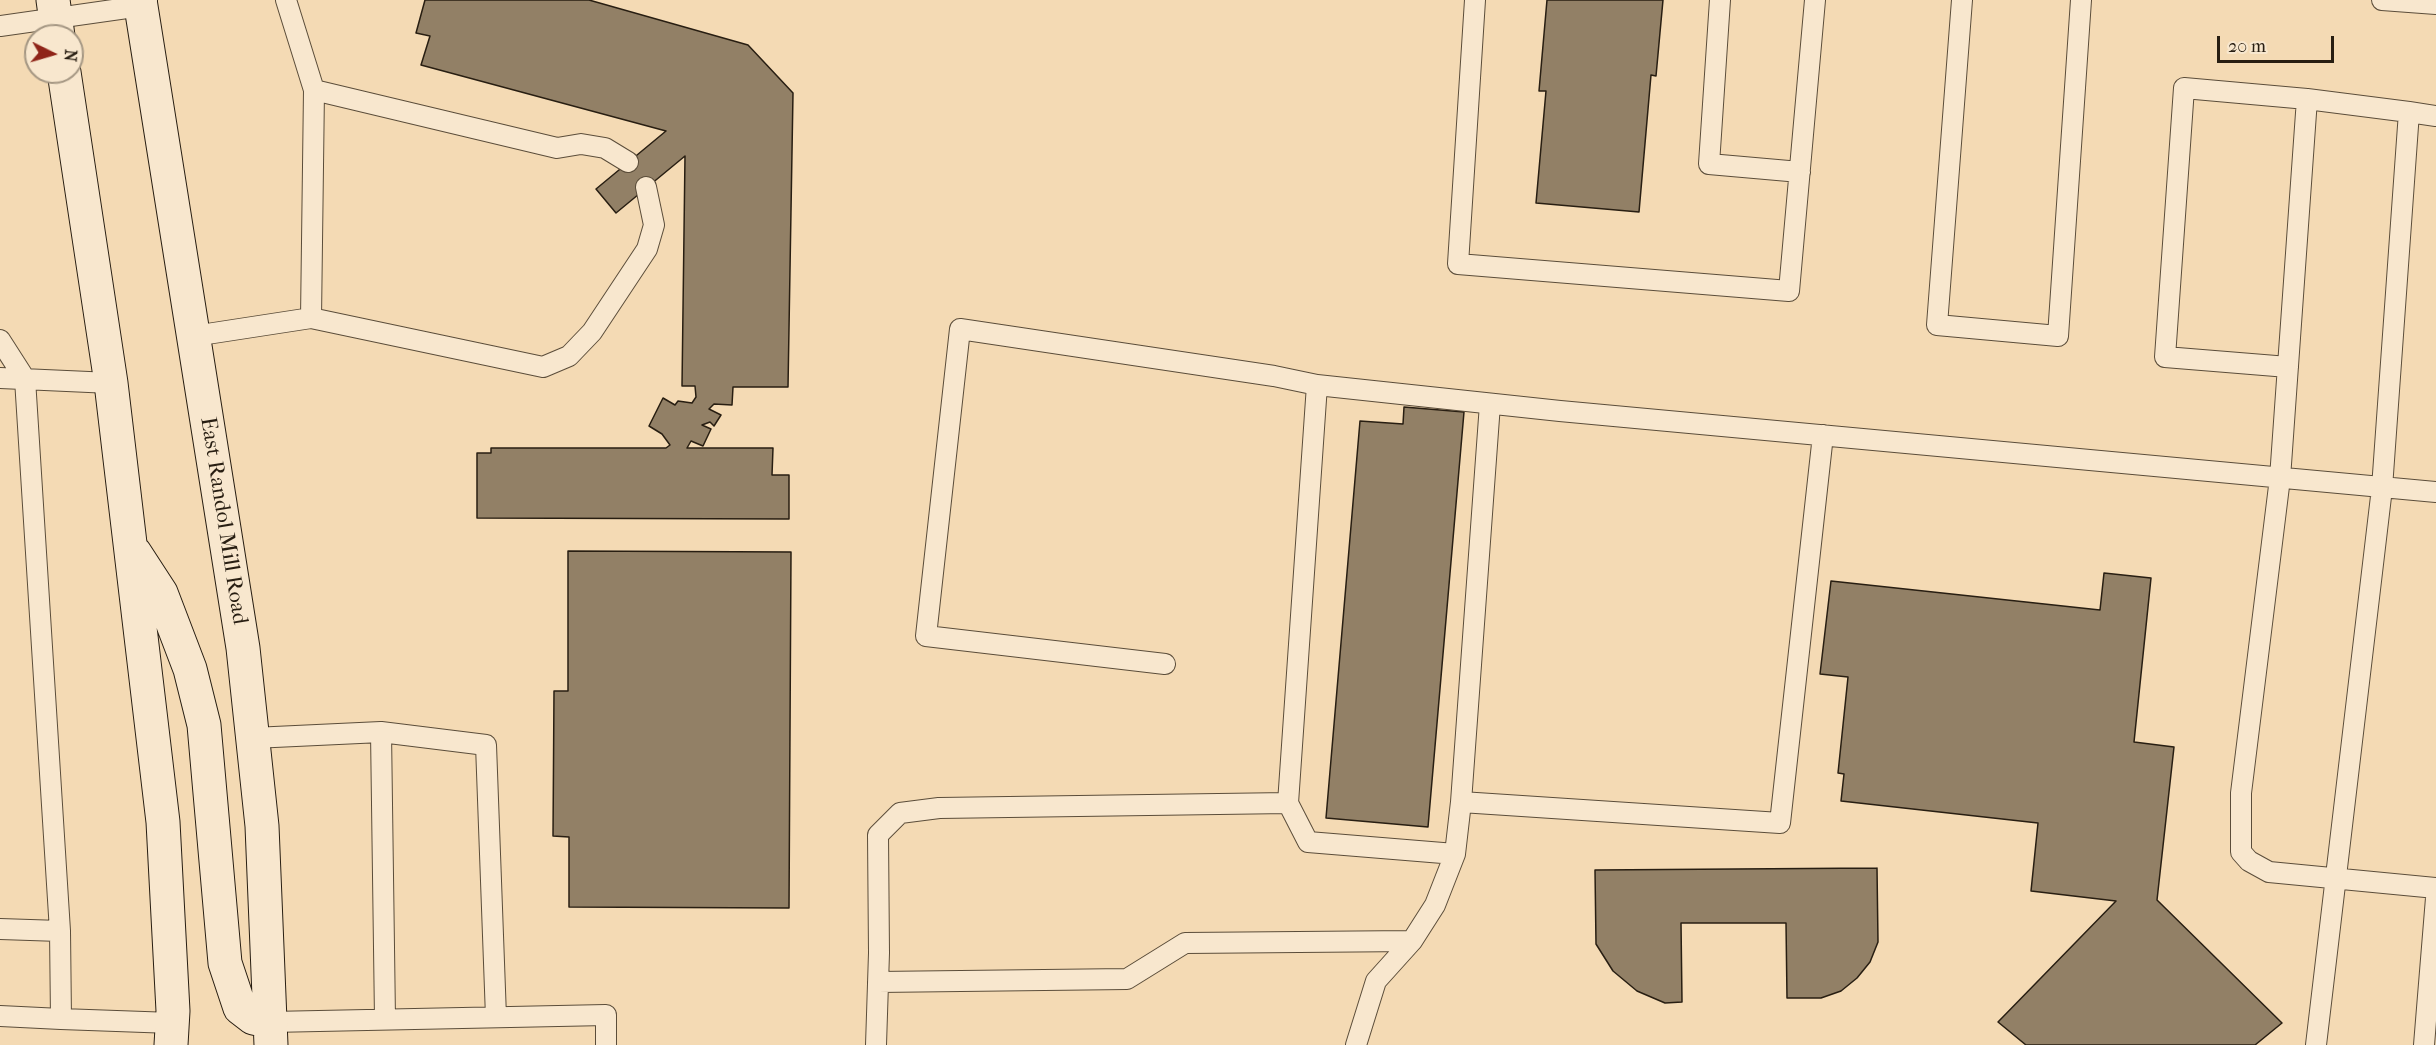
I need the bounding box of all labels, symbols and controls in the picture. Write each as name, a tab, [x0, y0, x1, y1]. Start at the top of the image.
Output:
north arrow	[24, 24, 84, 84]
scale bar	[2220, 24, 2337, 62]
text: 20 m	[2228, 36, 2266, 57]
text: N	[60, 49, 80, 62]
street label: East Randol Mill Road	[194, 415, 252, 627]

